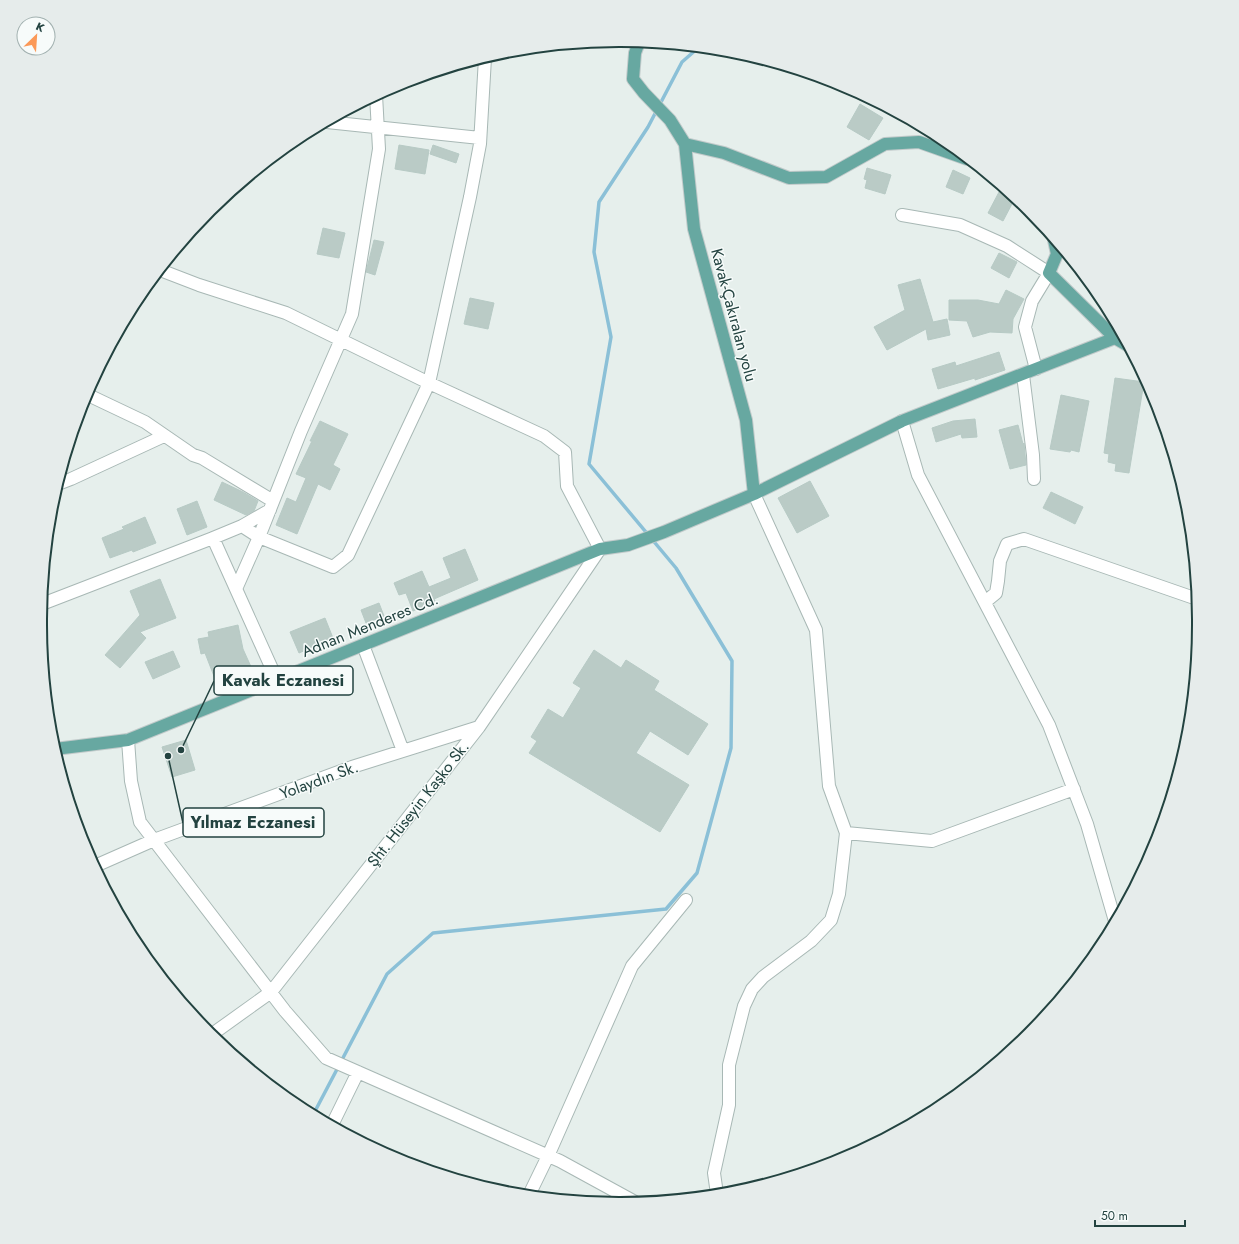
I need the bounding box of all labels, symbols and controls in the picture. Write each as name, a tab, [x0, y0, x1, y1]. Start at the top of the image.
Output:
north arrow	[16, 16, 56, 56]
text: K	[33, 18, 47, 36]
street label: Kavak-Çakıralan yolu	[705, 246, 763, 384]
street label: Adnan Menderes Cd.	[298, 587, 442, 663]
callout: Kavak Eczanesi	[214, 666, 353, 695]
text: Kavak Eczanesi	[222, 668, 344, 692]
street label: Şht. Hüseyin Kaşko Sk.	[362, 736, 474, 872]
street label: Yolaydın Sk.	[277, 755, 361, 805]
callout: Yılmaz Eczanesi	[183, 808, 324, 837]
text: Yılmaz Eczanesi	[190, 810, 315, 834]
scale bar	[1095, 1202, 1185, 1228]
text: 50 m	[1101, 1207, 1128, 1225]

